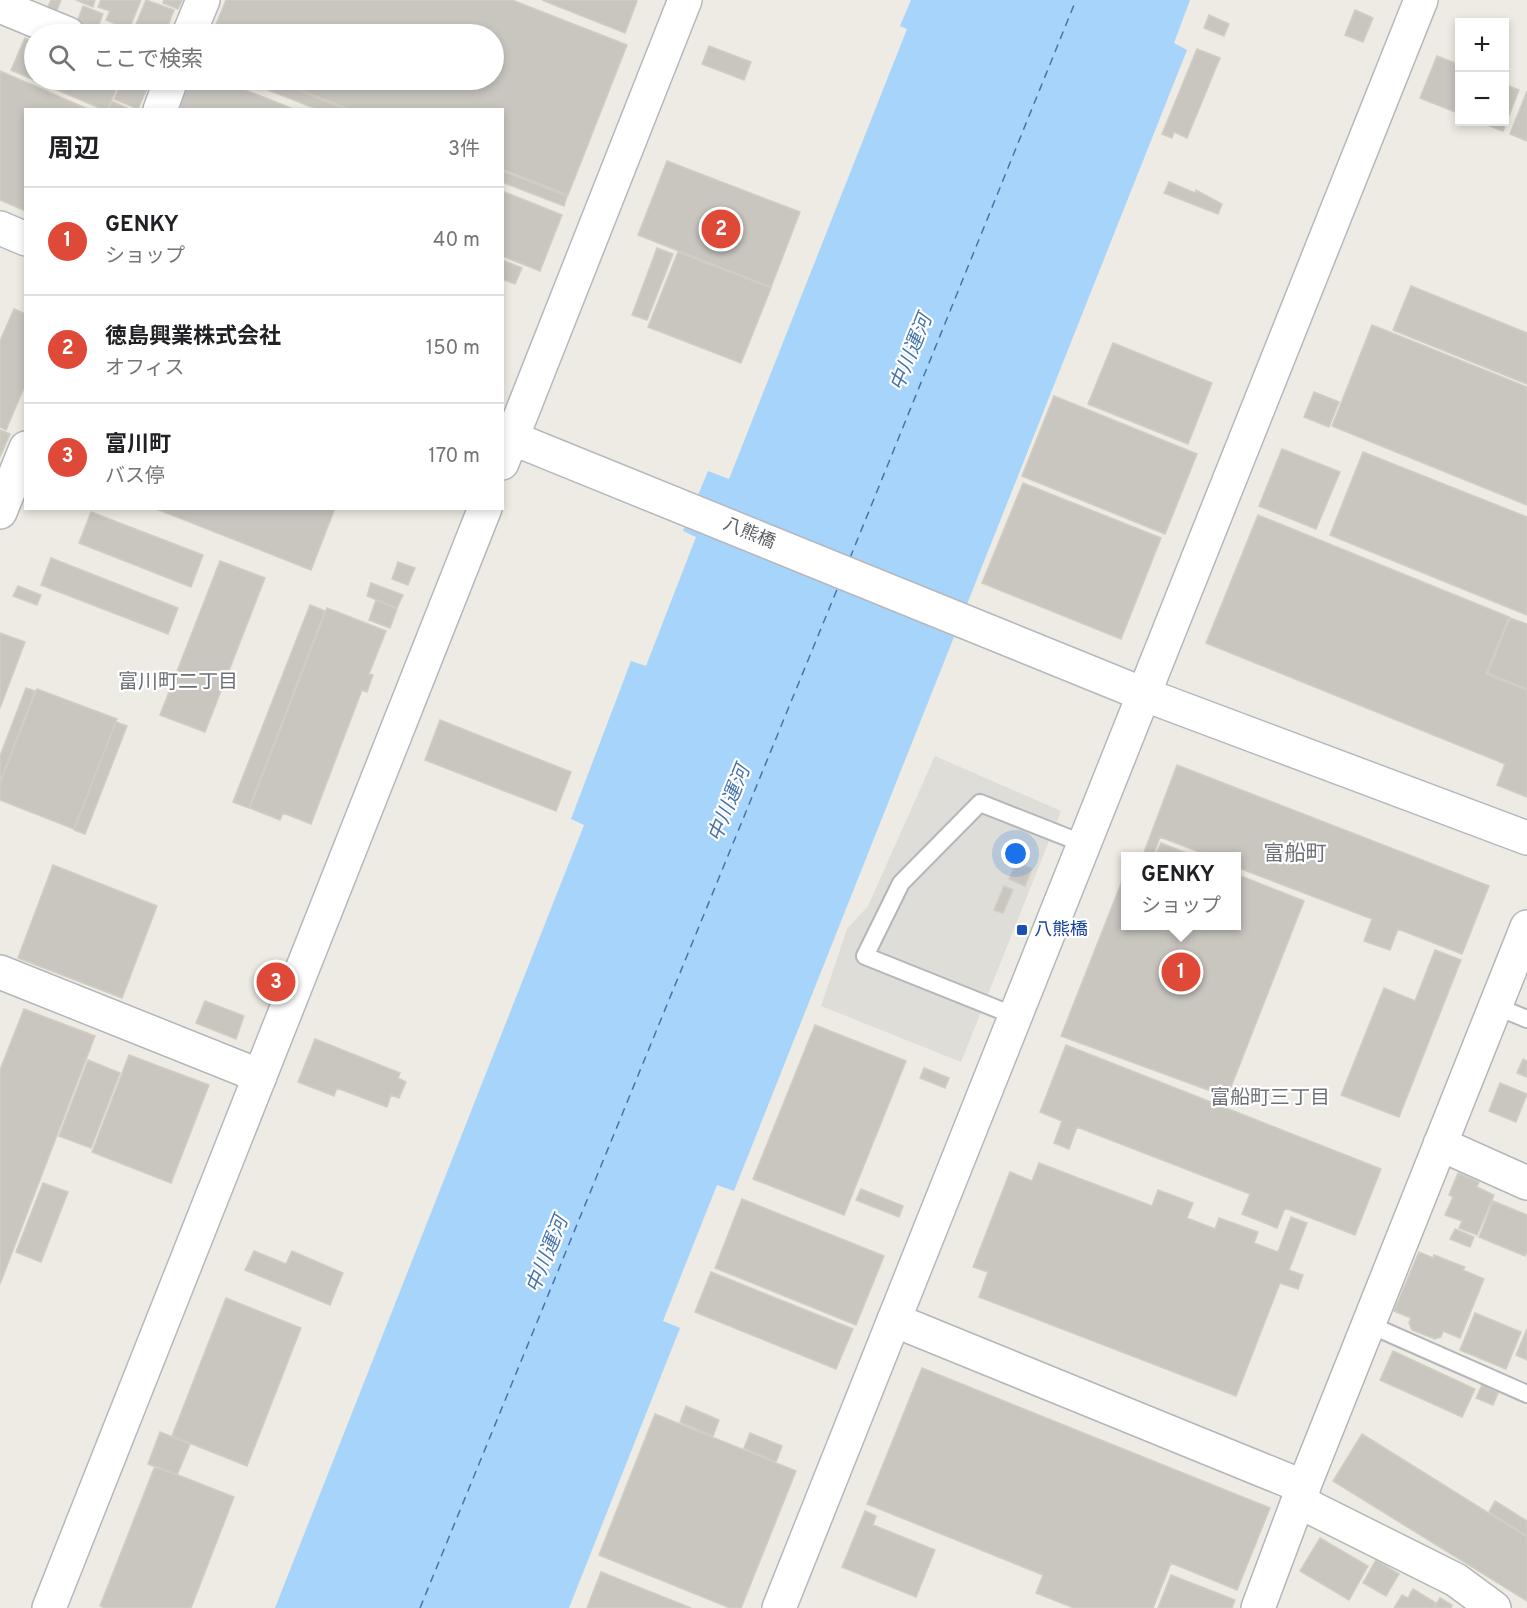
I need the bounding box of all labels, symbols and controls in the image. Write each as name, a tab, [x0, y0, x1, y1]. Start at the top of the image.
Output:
map controls	[1455, 18, 1509, 126]
button: +	[1455, 18, 1509, 72]
search box	[24, 24, 504, 90]
icon: search	[45, 41, 78, 74]
text: ここで検索	[93, 47, 203, 74]
button: −	[1455, 72, 1509, 126]
text: 周辺	[48, 134, 100, 167]
text: 3件	[448, 137, 480, 163]
pin: 2	[702, 206, 740, 252]
text: GENKY	[105, 212, 179, 239]
text: 1	[64, 228, 72, 254]
text: 40 m	[433, 228, 480, 254]
text: ショップ	[105, 244, 185, 270]
water label: 中川運河	[885, 307, 941, 395]
text: 徳島興業株式会社	[105, 324, 281, 351]
text: 2	[61, 336, 74, 362]
text: 150 m	[426, 336, 480, 362]
text: オフィス	[105, 356, 185, 382]
text: 富川町	[105, 432, 171, 459]
text: 3	[62, 444, 74, 470]
text: 170 m	[428, 444, 480, 470]
text: バス停	[105, 464, 165, 490]
street label: 八熊橋	[720, 513, 778, 555]
district label: 富川町二丁目	[118, 670, 238, 696]
water label: 中川運河	[703, 758, 759, 846]
your location	[1001, 839, 1030, 868]
district label: 富船町	[1264, 841, 1327, 868]
popup	[1121, 852, 1241, 930]
text: GENKY	[1141, 862, 1215, 889]
text: ショップ	[1141, 894, 1221, 920]
place label: 八熊橋	[1034, 919, 1088, 942]
marker: 八熊橋	[1015, 923, 1029, 937]
pin: 1	[1162, 950, 1200, 994]
pin: 3	[256, 960, 296, 1004]
district label: 富船町三丁目	[1210, 1086, 1330, 1112]
water label: 中川運河	[521, 1209, 577, 1297]

